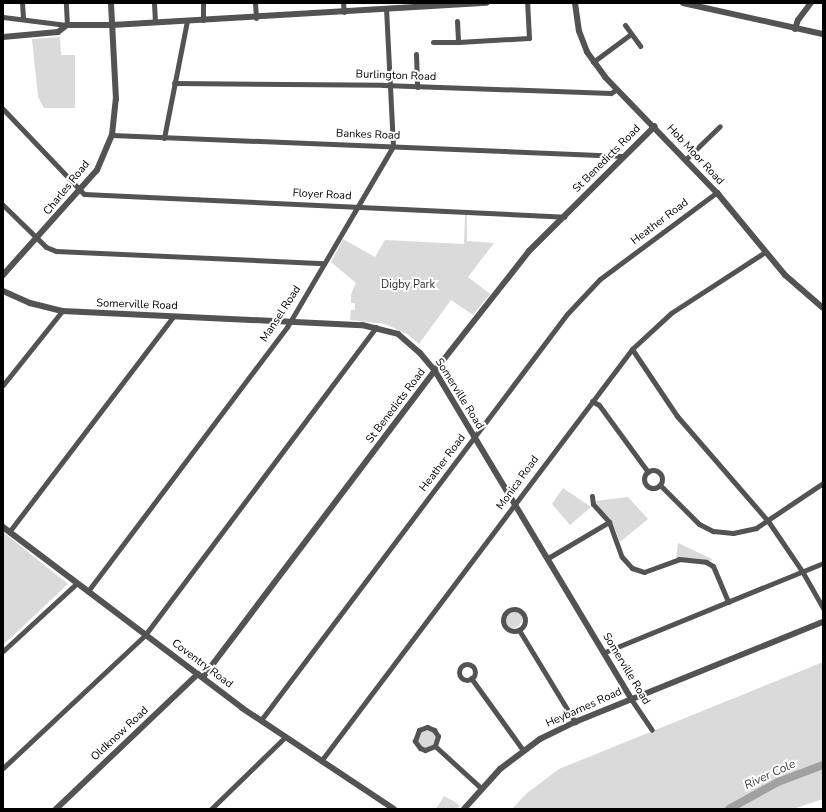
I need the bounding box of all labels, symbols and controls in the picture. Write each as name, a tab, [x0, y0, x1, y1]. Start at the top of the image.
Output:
street label: Burlington Road	[355, 68, 437, 84]
street label: St Benedicts Road	[570, 122, 644, 196]
street label: Hob Moor Road	[664, 122, 726, 188]
street label: Bankes Road	[336, 127, 400, 143]
street label: Charles Road	[41, 158, 93, 218]
street label: Floyer Road	[292, 187, 352, 203]
street label: Heather Road	[629, 196, 691, 248]
park label: Digby Park	[381, 278, 435, 292]
street label: Mansel Road	[258, 283, 304, 345]
street label: Somerville Road	[96, 297, 178, 313]
street label: Somerville Road	[432, 356, 486, 432]
street label: St Benedicts Road	[364, 366, 428, 446]
street label: Heather Road	[417, 432, 469, 494]
street label: Monica Road	[494, 453, 542, 513]
street label: Somerville Road	[599, 631, 653, 707]
street label: Coventry Road	[169, 637, 235, 691]
street label: Heybarnes Road	[544, 685, 624, 731]
street label: Oldknow Road	[89, 704, 151, 764]
water label: River Cole	[742, 757, 798, 793]

